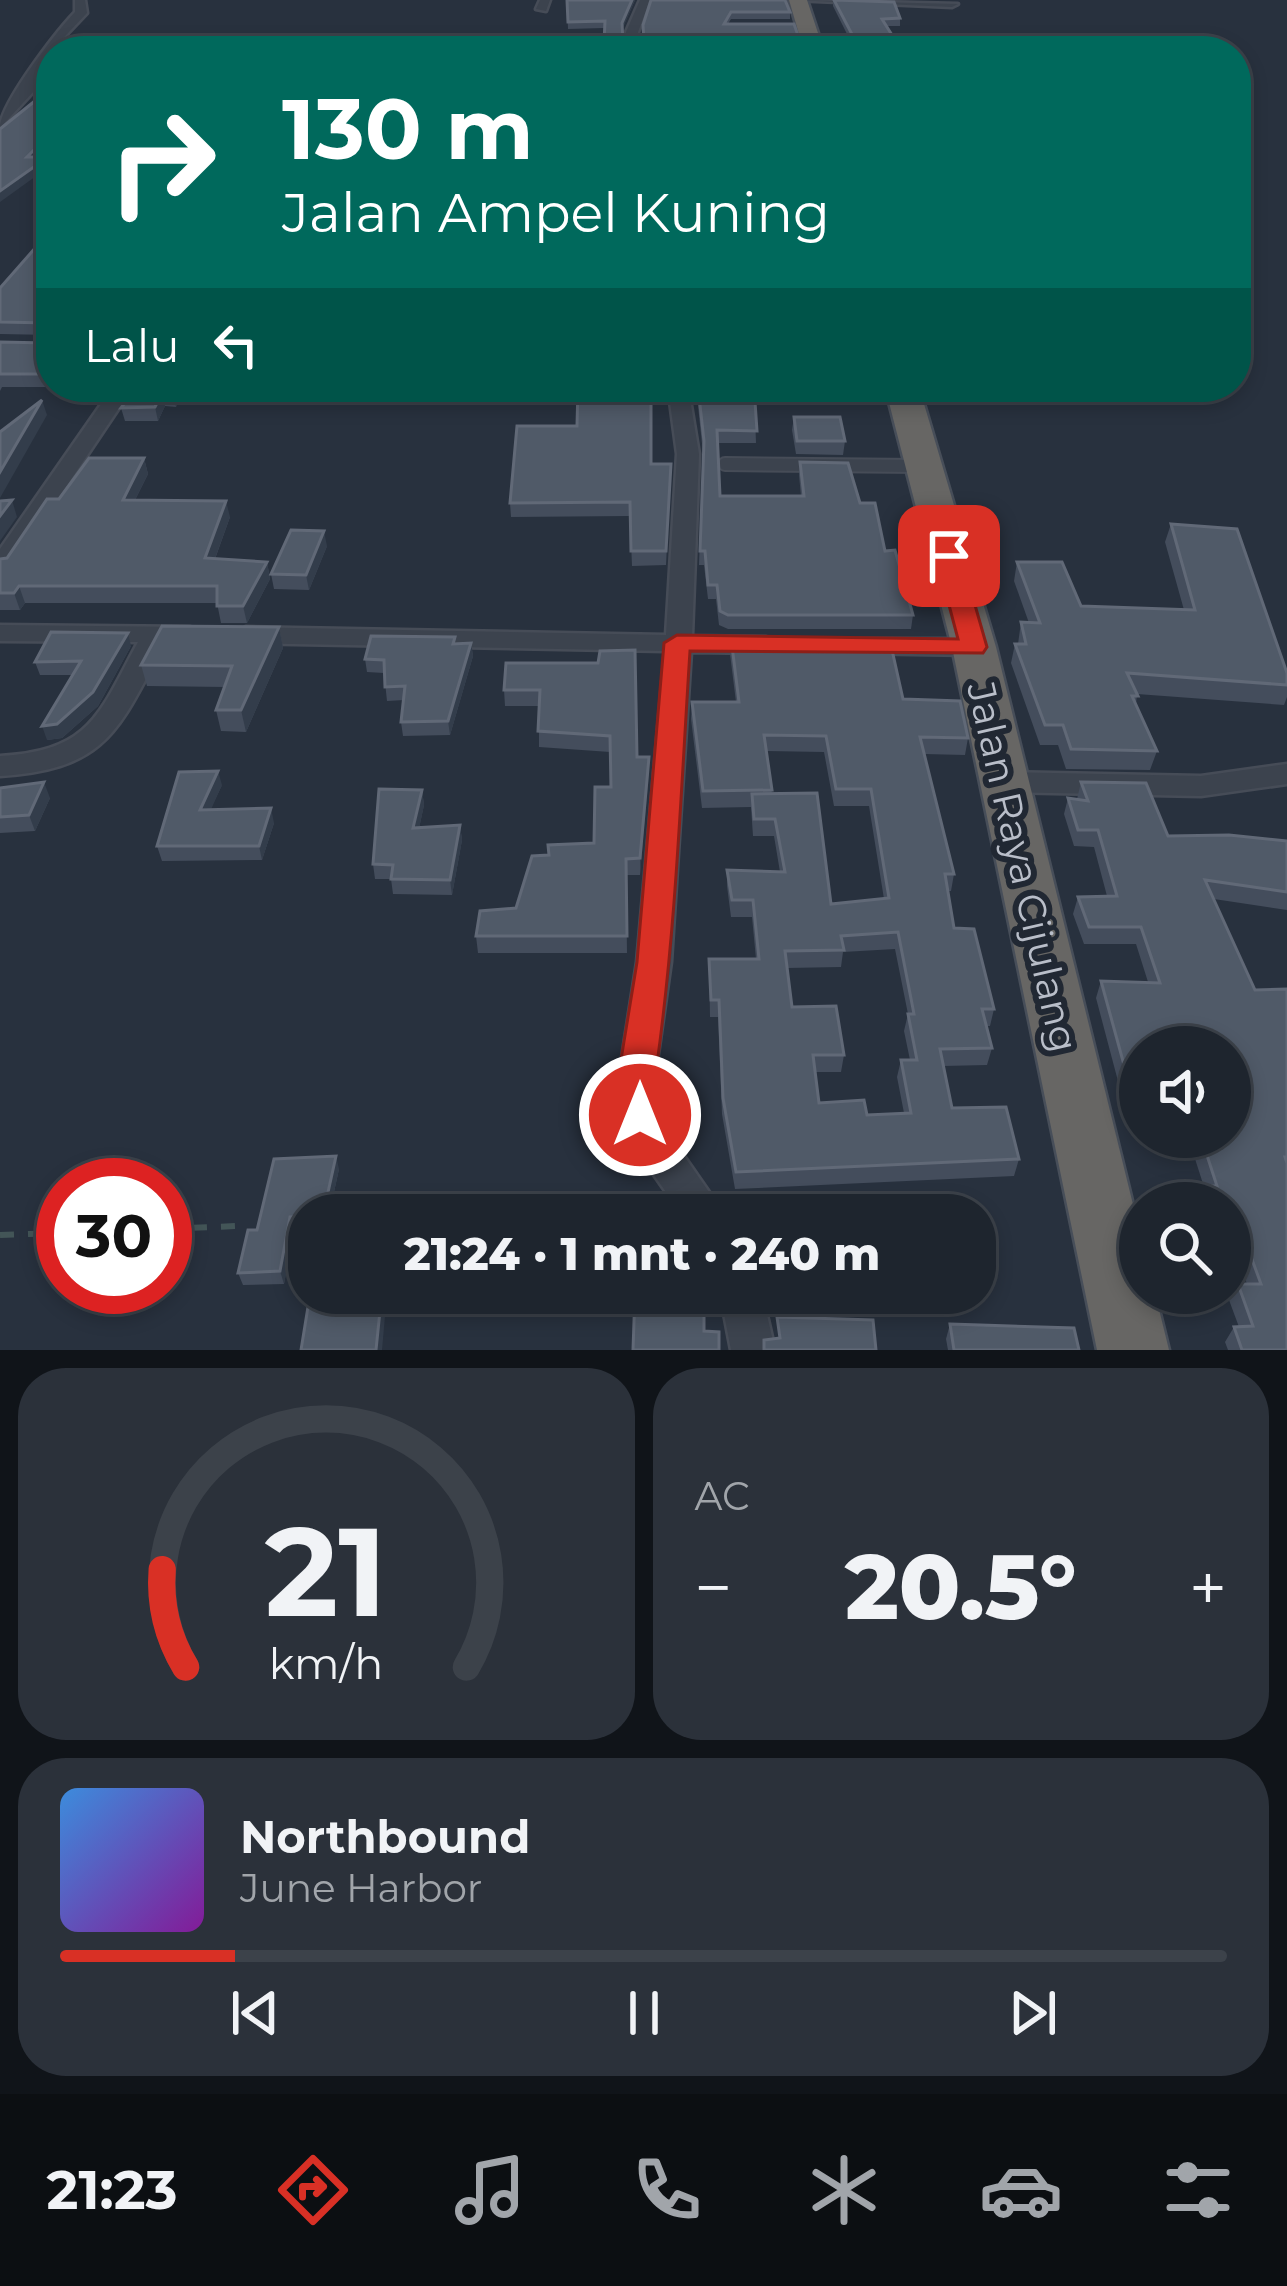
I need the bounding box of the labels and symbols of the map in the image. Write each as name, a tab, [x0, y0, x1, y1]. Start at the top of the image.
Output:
pin	[898, 505, 1000, 607]
street label: Jalan Raya Cijulang	[957, 676, 1089, 1057]
position arrow	[577, 1052, 703, 1178]
speed limit sign: 30	[36, 1158, 192, 1314]

